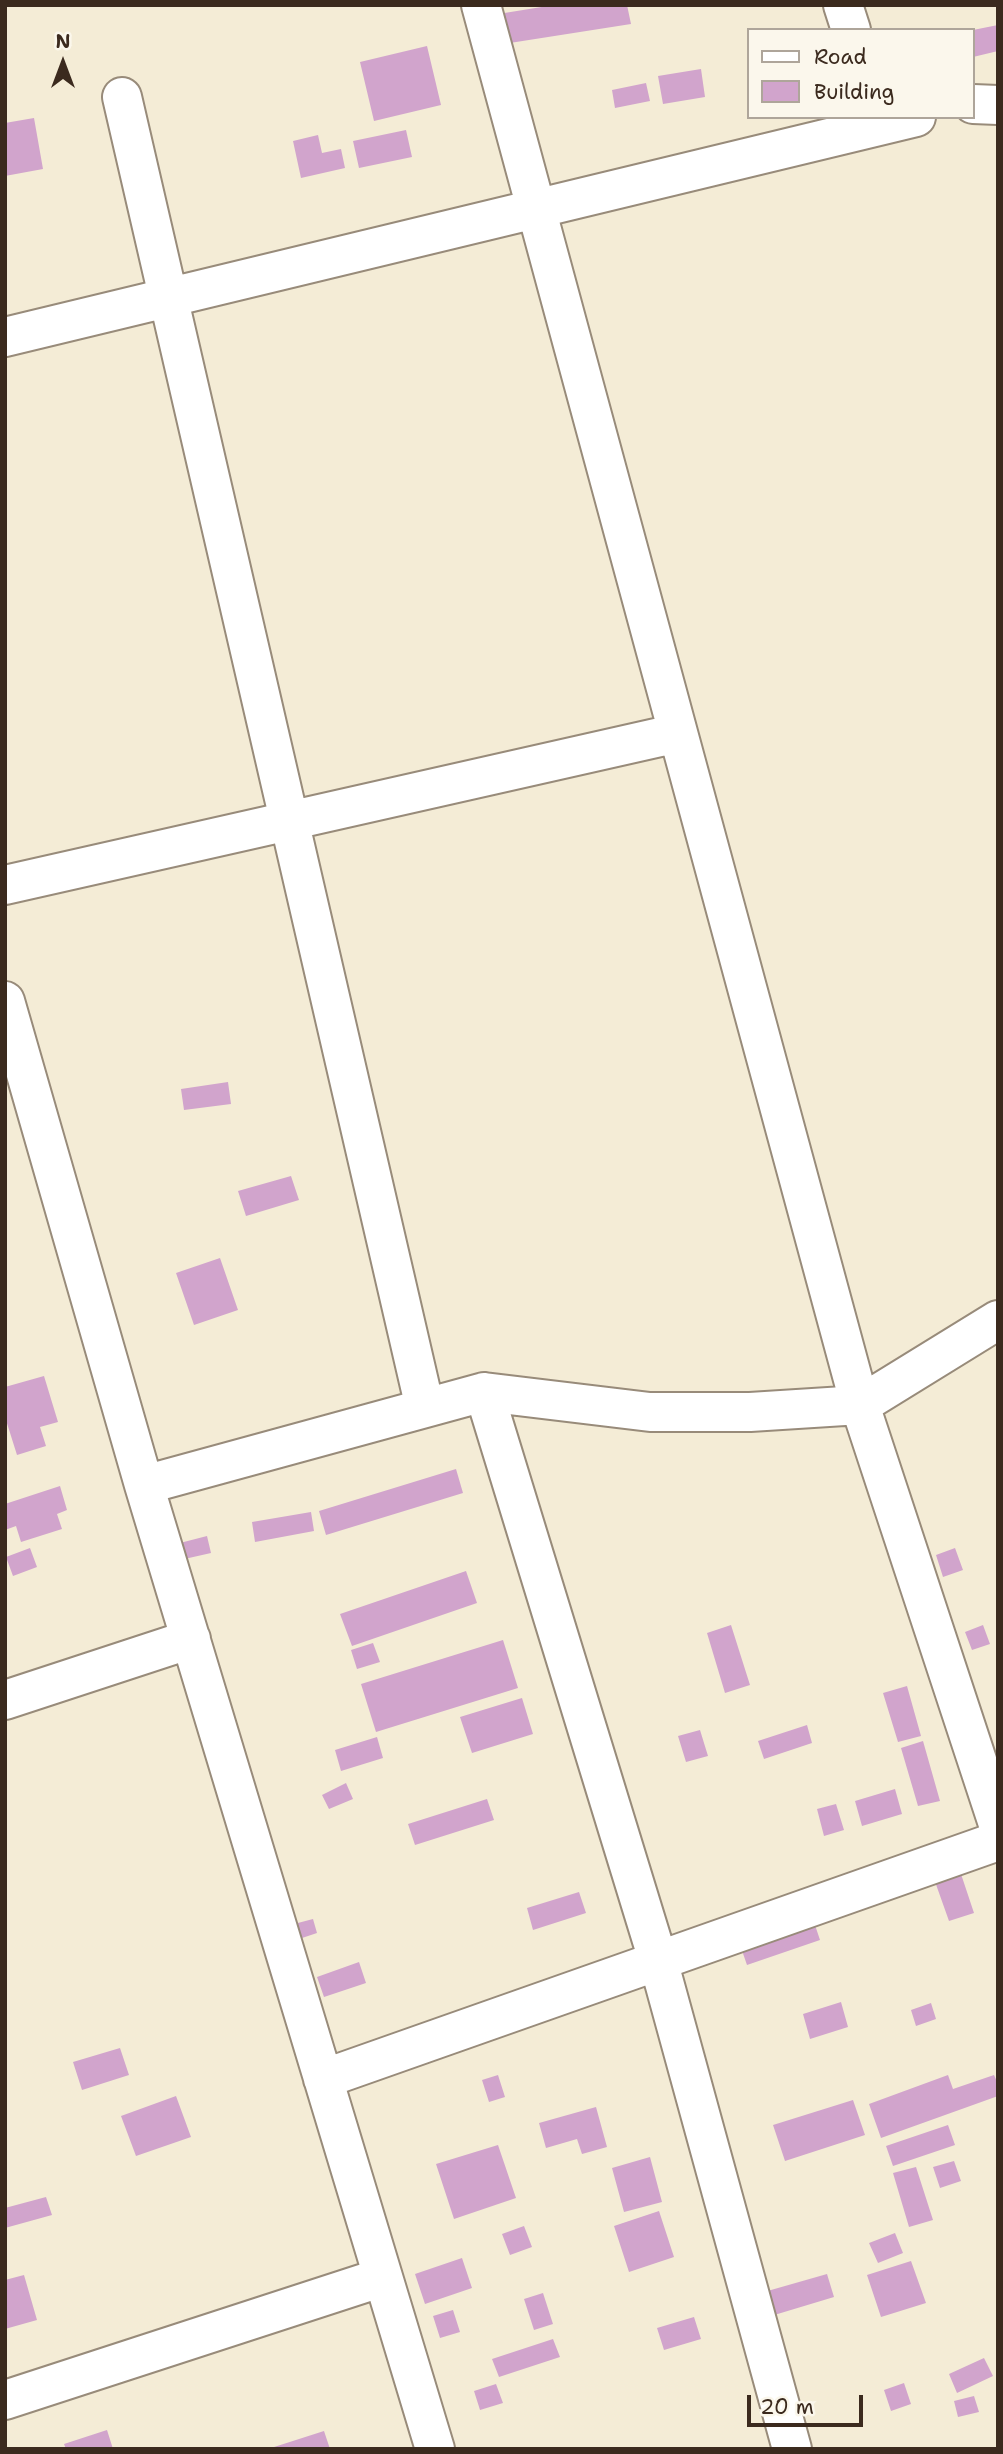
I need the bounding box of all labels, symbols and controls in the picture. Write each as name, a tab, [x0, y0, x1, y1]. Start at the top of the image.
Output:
north arrow	[28, 28, 98, 98]
legend	[748, 28, 975, 119]
text: N	[55, 29, 71, 54]
text: Road	[814, 43, 867, 71]
text: Building	[814, 78, 894, 106]
scale bar	[751, 2380, 866, 2424]
text: 20 m	[760, 2393, 814, 2421]

